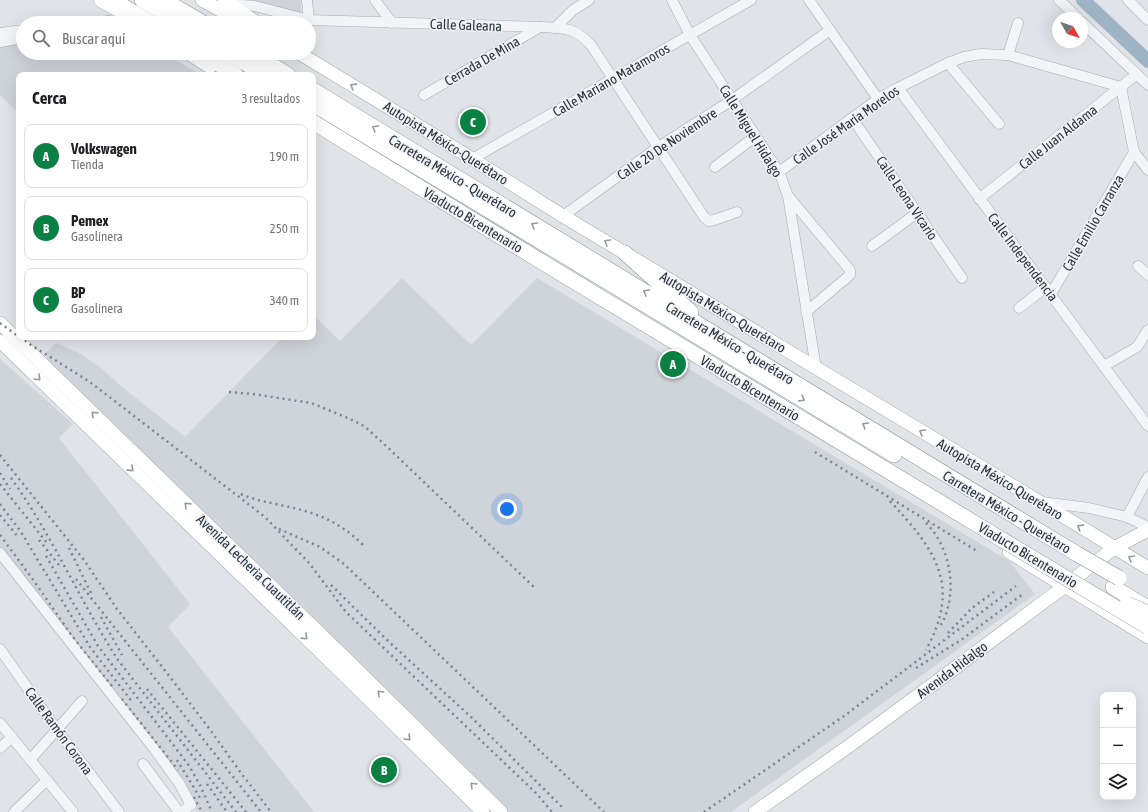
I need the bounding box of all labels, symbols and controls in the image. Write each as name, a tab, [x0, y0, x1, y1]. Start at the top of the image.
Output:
north arrow	[1052, 12, 1088, 48]
search box	[16, 16, 316, 60]
street label: Calle Galeana	[430, 16, 502, 34]
icon: search	[30, 27, 52, 49]
text: Buscar aquí	[62, 30, 125, 47]
street label: Cerrada De Mina	[442, 33, 522, 89]
street label: Calle Mariano Matamoros	[550, 40, 672, 120]
street label: Calle Miguel Hidalgo	[716, 82, 786, 180]
street label: Calle José María Morelos	[790, 82, 902, 168]
one-way arrow	[350, 83, 357, 90]
text: Cerca	[32, 88, 67, 108]
text: 3 resultados	[241, 91, 300, 106]
street label: Autopista México-Querétaro	[381, 98, 511, 188]
street label: Calle Juan Aldama	[1016, 101, 1100, 173]
street label: Calle 20 De Noviembre	[614, 105, 720, 183]
pin: C	[460, 107, 486, 137]
one-way arrow	[373, 126, 380, 133]
street label: Carretera México - Querétaro	[386, 131, 520, 221]
text: Volkswagen	[71, 140, 137, 157]
text: A	[43, 149, 49, 164]
text: 190 m	[270, 149, 299, 164]
street label: Calle Leona Vicario	[873, 153, 941, 243]
text: Tienda	[71, 157, 104, 172]
street label: Calle Emilio Carranza	[1059, 172, 1127, 274]
street label: Viaducto Bicentenario	[420, 184, 526, 256]
street label: Calle Independencia	[985, 210, 1061, 304]
text: Pemex	[71, 212, 109, 229]
text: B	[43, 221, 49, 236]
text: 250 m	[270, 221, 299, 236]
one-way arrow	[531, 222, 538, 230]
text: Gasolinera	[71, 229, 123, 244]
one-way arrow	[604, 240, 611, 247]
street label: Autopista México-Querétaro	[657, 268, 789, 356]
text: BP	[71, 284, 85, 301]
one-way arrow	[643, 290, 650, 297]
text: C	[43, 293, 49, 308]
text: 340 m	[270, 293, 299, 308]
street label: Carretera México - Querétaro	[663, 298, 797, 388]
text: Gasolinera	[71, 301, 123, 316]
pin: A	[660, 349, 686, 379]
street label: Viaducto Bicentenario	[697, 352, 803, 424]
one-way arrow	[33, 374, 41, 381]
one-way arrow	[798, 395, 805, 402]
one-way arrow	[91, 412, 99, 419]
one-way arrow	[862, 423, 869, 430]
one-way arrow	[919, 429, 926, 436]
street label: Autopista México-Querétaro	[934, 435, 1066, 523]
one-way arrow	[126, 464, 134, 472]
street label: Carretera México - Querétaro	[940, 467, 1074, 557]
your location	[497, 499, 517, 519]
one-way arrow	[184, 502, 192, 510]
street label: Avenida Lecheria Cuautitlán	[194, 511, 308, 623]
street label: Viaducto Bicentenario	[975, 519, 1081, 591]
one-way arrow	[1077, 524, 1084, 532]
one-way arrow	[1128, 555, 1135, 563]
one-way arrow	[300, 632, 308, 640]
street label: Avenida Hidalgo	[914, 638, 990, 702]
street label: Calle Ramón Corona	[22, 684, 96, 778]
one-way arrow	[377, 690, 385, 698]
map controls	[1100, 692, 1136, 800]
button: +	[1100, 692, 1136, 728]
button: −	[1100, 728, 1136, 764]
one-way arrow	[403, 733, 411, 740]
pin: B	[371, 755, 397, 785]
button: layers	[1100, 764, 1136, 800]
one-way arrow	[470, 782, 478, 790]

